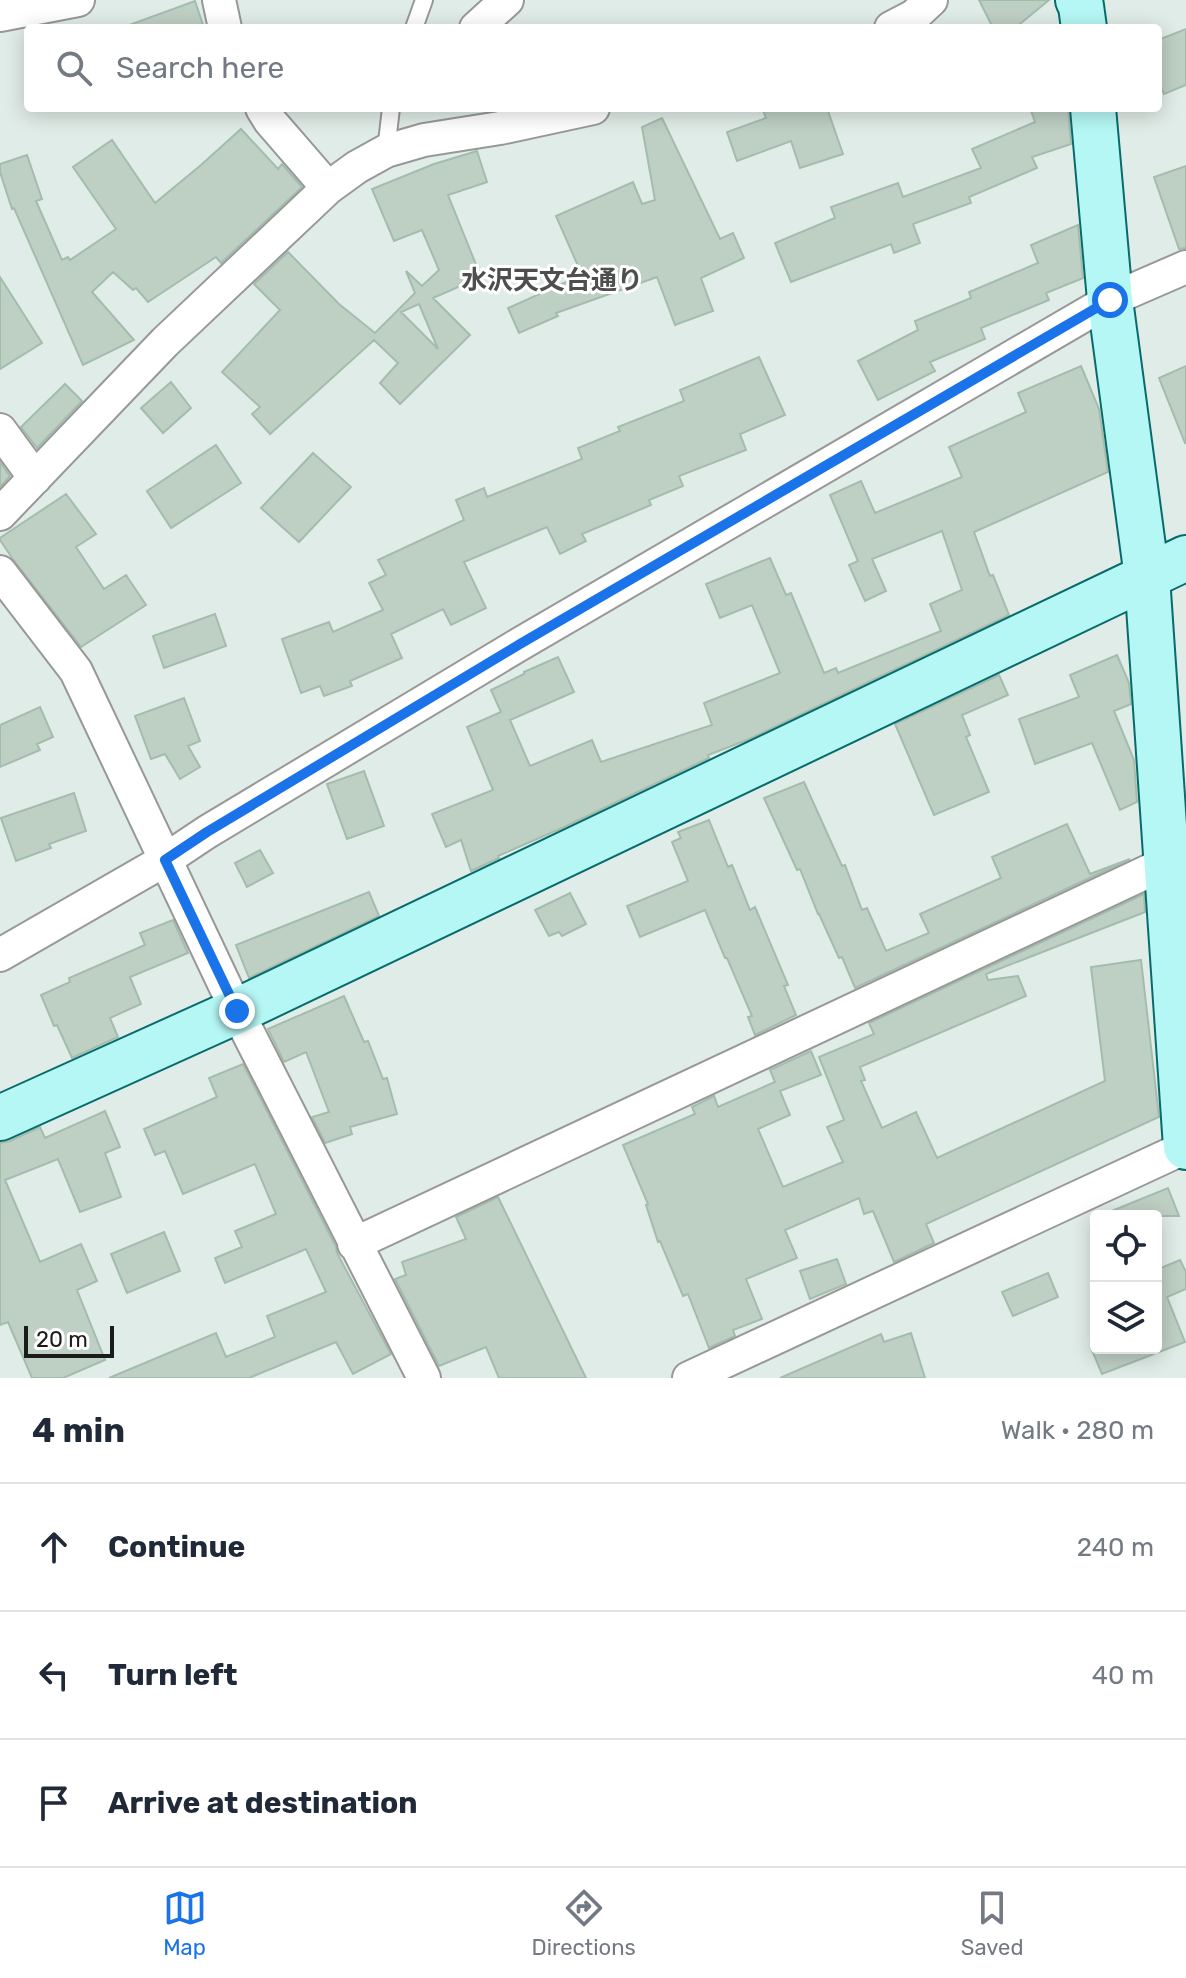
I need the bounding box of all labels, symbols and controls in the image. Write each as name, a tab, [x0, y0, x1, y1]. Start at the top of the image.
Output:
search box	[24, 24, 1162, 112]
icon: search	[52, 46, 96, 90]
text: Search here	[116, 50, 284, 86]
district label: 水沢天文台通り	[461, 265, 643, 296]
route start	[1092, 282, 1128, 318]
route end	[219, 993, 255, 1029]
map controls	[1090, 1210, 1162, 1354]
button: locate	[1090, 1210, 1162, 1282]
button: layers	[1090, 1282, 1162, 1354]
scale bar	[24, 1322, 114, 1358]
text: 20 m	[36, 1326, 88, 1353]
text: 4 min	[32, 1410, 125, 1451]
text: Walk · 280 m	[1001, 1415, 1154, 1446]
icon: ahead	[32, 1525, 76, 1569]
text: Continue	[108, 1529, 245, 1565]
text: 240 m	[1077, 1532, 1154, 1563]
icon: left	[32, 1653, 76, 1697]
text: Turn left	[108, 1657, 238, 1693]
text: 40 m	[1092, 1660, 1154, 1691]
icon: arrive	[32, 1781, 76, 1825]
text: Arrive at destination	[108, 1785, 418, 1821]
tab: Map	[163, 1886, 207, 1961]
tab: Directions	[532, 1886, 636, 1961]
tab: Saved	[961, 1886, 1024, 1961]

